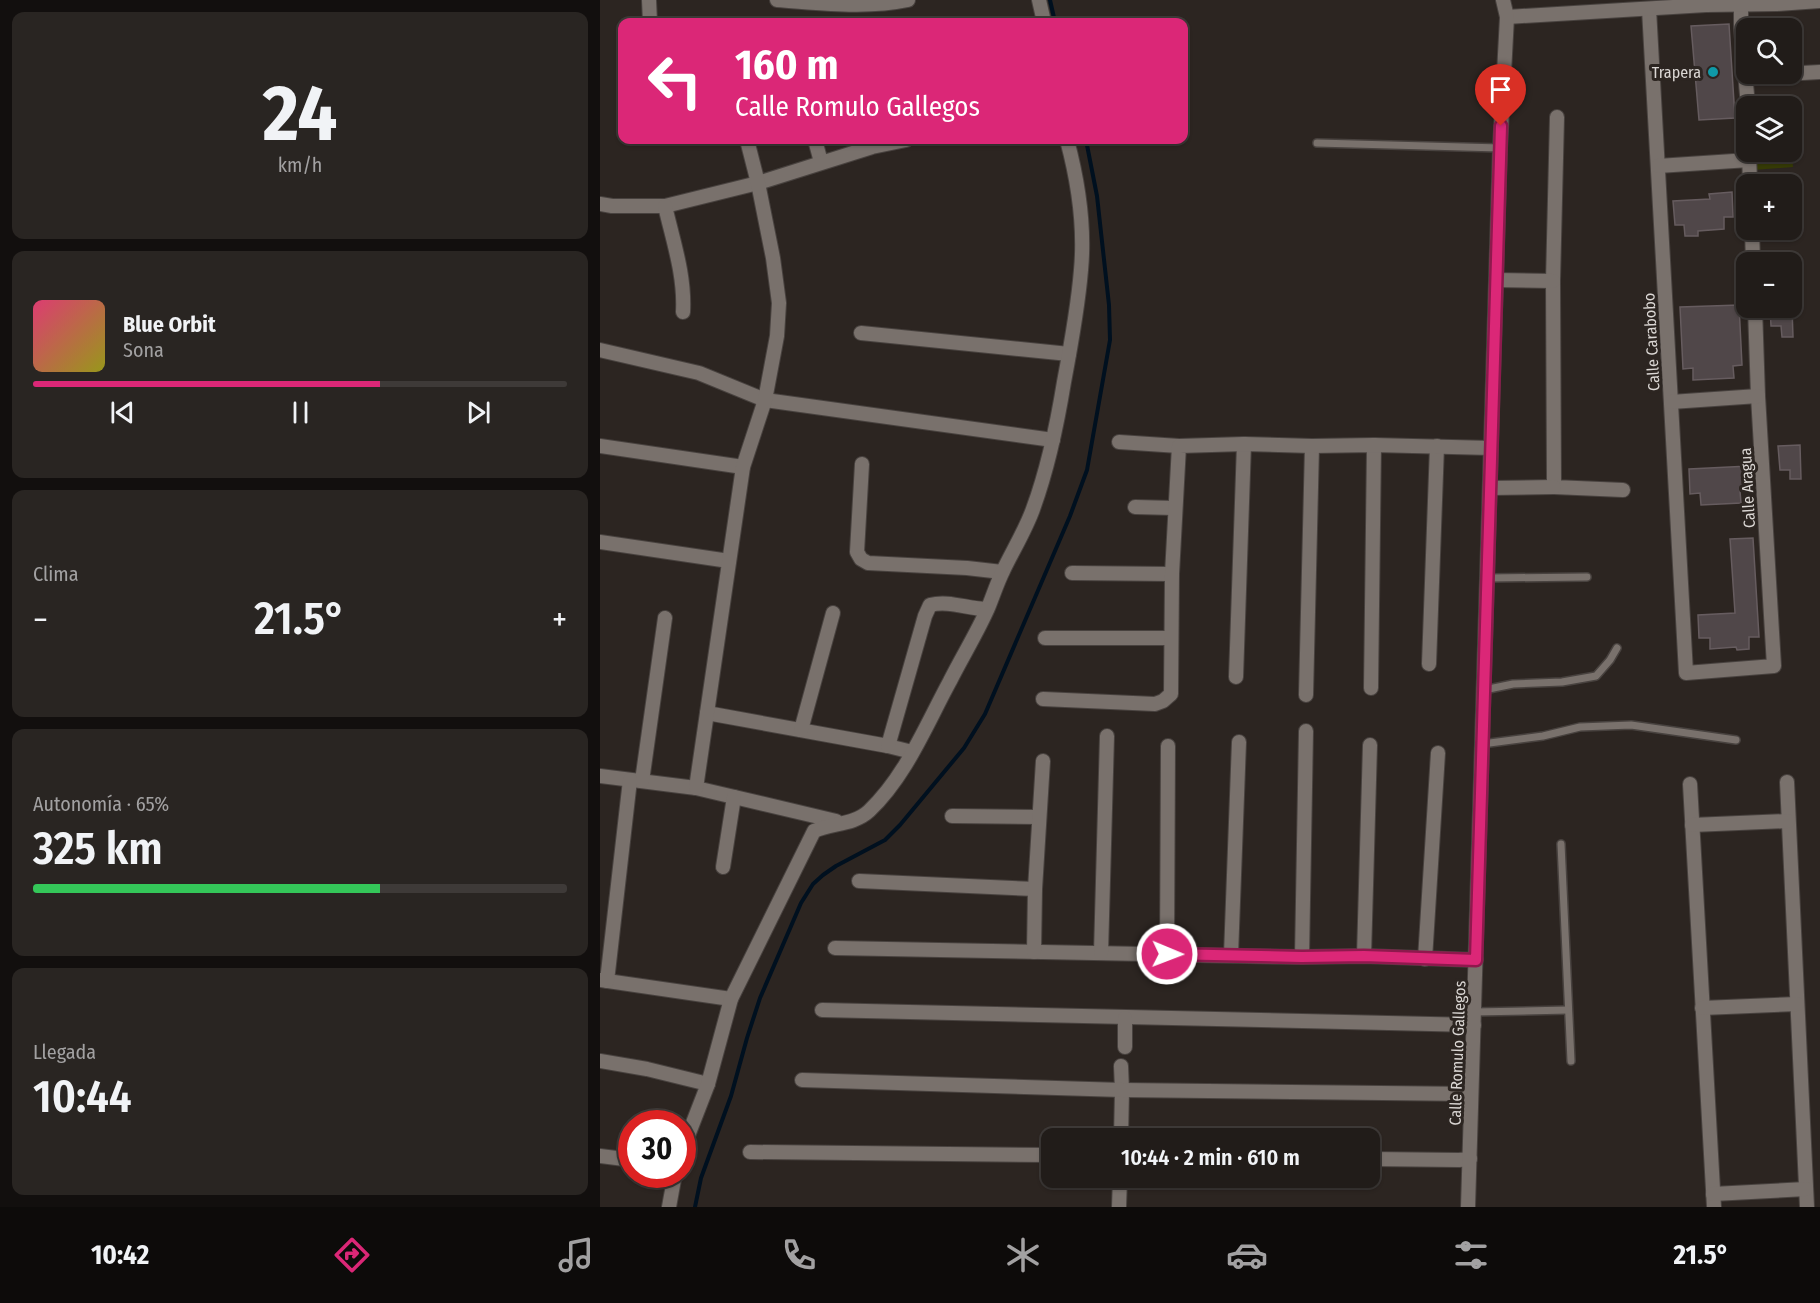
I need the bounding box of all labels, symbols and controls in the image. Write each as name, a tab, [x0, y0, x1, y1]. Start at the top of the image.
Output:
map controls	[1736, 18, 1802, 318]
button: search	[1736, 18, 1802, 84]
text: 160 m	[735, 40, 838, 90]
icon: left	[636, 42, 714, 120]
place label: Trapera	[1652, 63, 1701, 82]
pin	[1475, 64, 1526, 126]
marker: Trapera	[1706, 65, 1720, 79]
text: 24	[263, 67, 337, 161]
icon: arrive	[1484, 73, 1517, 106]
text: Calle Romulo Gallegos	[735, 91, 980, 123]
button: layers	[1736, 96, 1802, 162]
text: km/h	[278, 153, 322, 177]
button: +	[1736, 174, 1802, 240]
button: −	[1736, 252, 1802, 318]
street label: Calle Carabobo	[1639, 292, 1664, 392]
text: Blue Orbit	[123, 311, 216, 338]
text: Sona	[123, 338, 164, 362]
icon: previous	[106, 396, 139, 429]
icon: pause	[284, 396, 317, 429]
icon: next	[462, 396, 495, 429]
street label: Calle Aragua	[1736, 447, 1759, 529]
text: Clima	[33, 562, 78, 586]
text: 21.5°	[254, 592, 346, 646]
text: −	[33, 600, 48, 640]
text: +	[552, 600, 567, 640]
text: Autonomía · 65%	[33, 792, 169, 816]
text: 325 km	[33, 822, 163, 876]
position arrow	[1135, 922, 1199, 986]
street label: Calle Romulo Gallegos	[1445, 980, 1470, 1126]
text: Llegada	[33, 1040, 96, 1064]
text: 10:44	[33, 1070, 132, 1124]
speed limit sign: 30	[618, 1110, 696, 1188]
text: 10:44 · 2 min · 610 m	[1121, 1144, 1300, 1171]
icon: directions	[331, 1234, 373, 1276]
icon: music	[555, 1234, 597, 1276]
icon: phone	[778, 1234, 820, 1276]
icon: climate	[1002, 1234, 1044, 1276]
icon: car	[1226, 1234, 1268, 1276]
icon: filters	[1450, 1234, 1492, 1276]
text: 10:42	[91, 1239, 149, 1271]
text: 21.5°	[1674, 1239, 1729, 1271]

